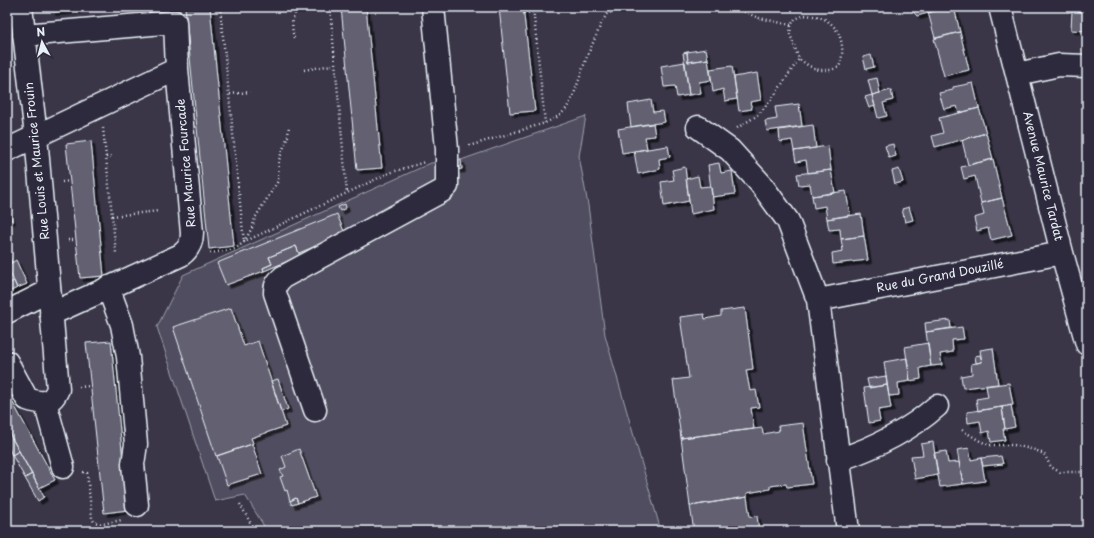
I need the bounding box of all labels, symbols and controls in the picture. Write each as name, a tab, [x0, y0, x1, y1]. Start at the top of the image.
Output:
north arrow	[22, 22, 62, 62]
text: N	[35, 23, 46, 41]
street label: Rue Louis et Maurice Frouin	[19, 81, 53, 241]
street label: Rue Maurice Fourcade	[170, 98, 200, 228]
street label: Avenue Maurice Tardat	[1019, 109, 1069, 243]
street label: Rue du Grand Douzillé	[875, 254, 1005, 296]

